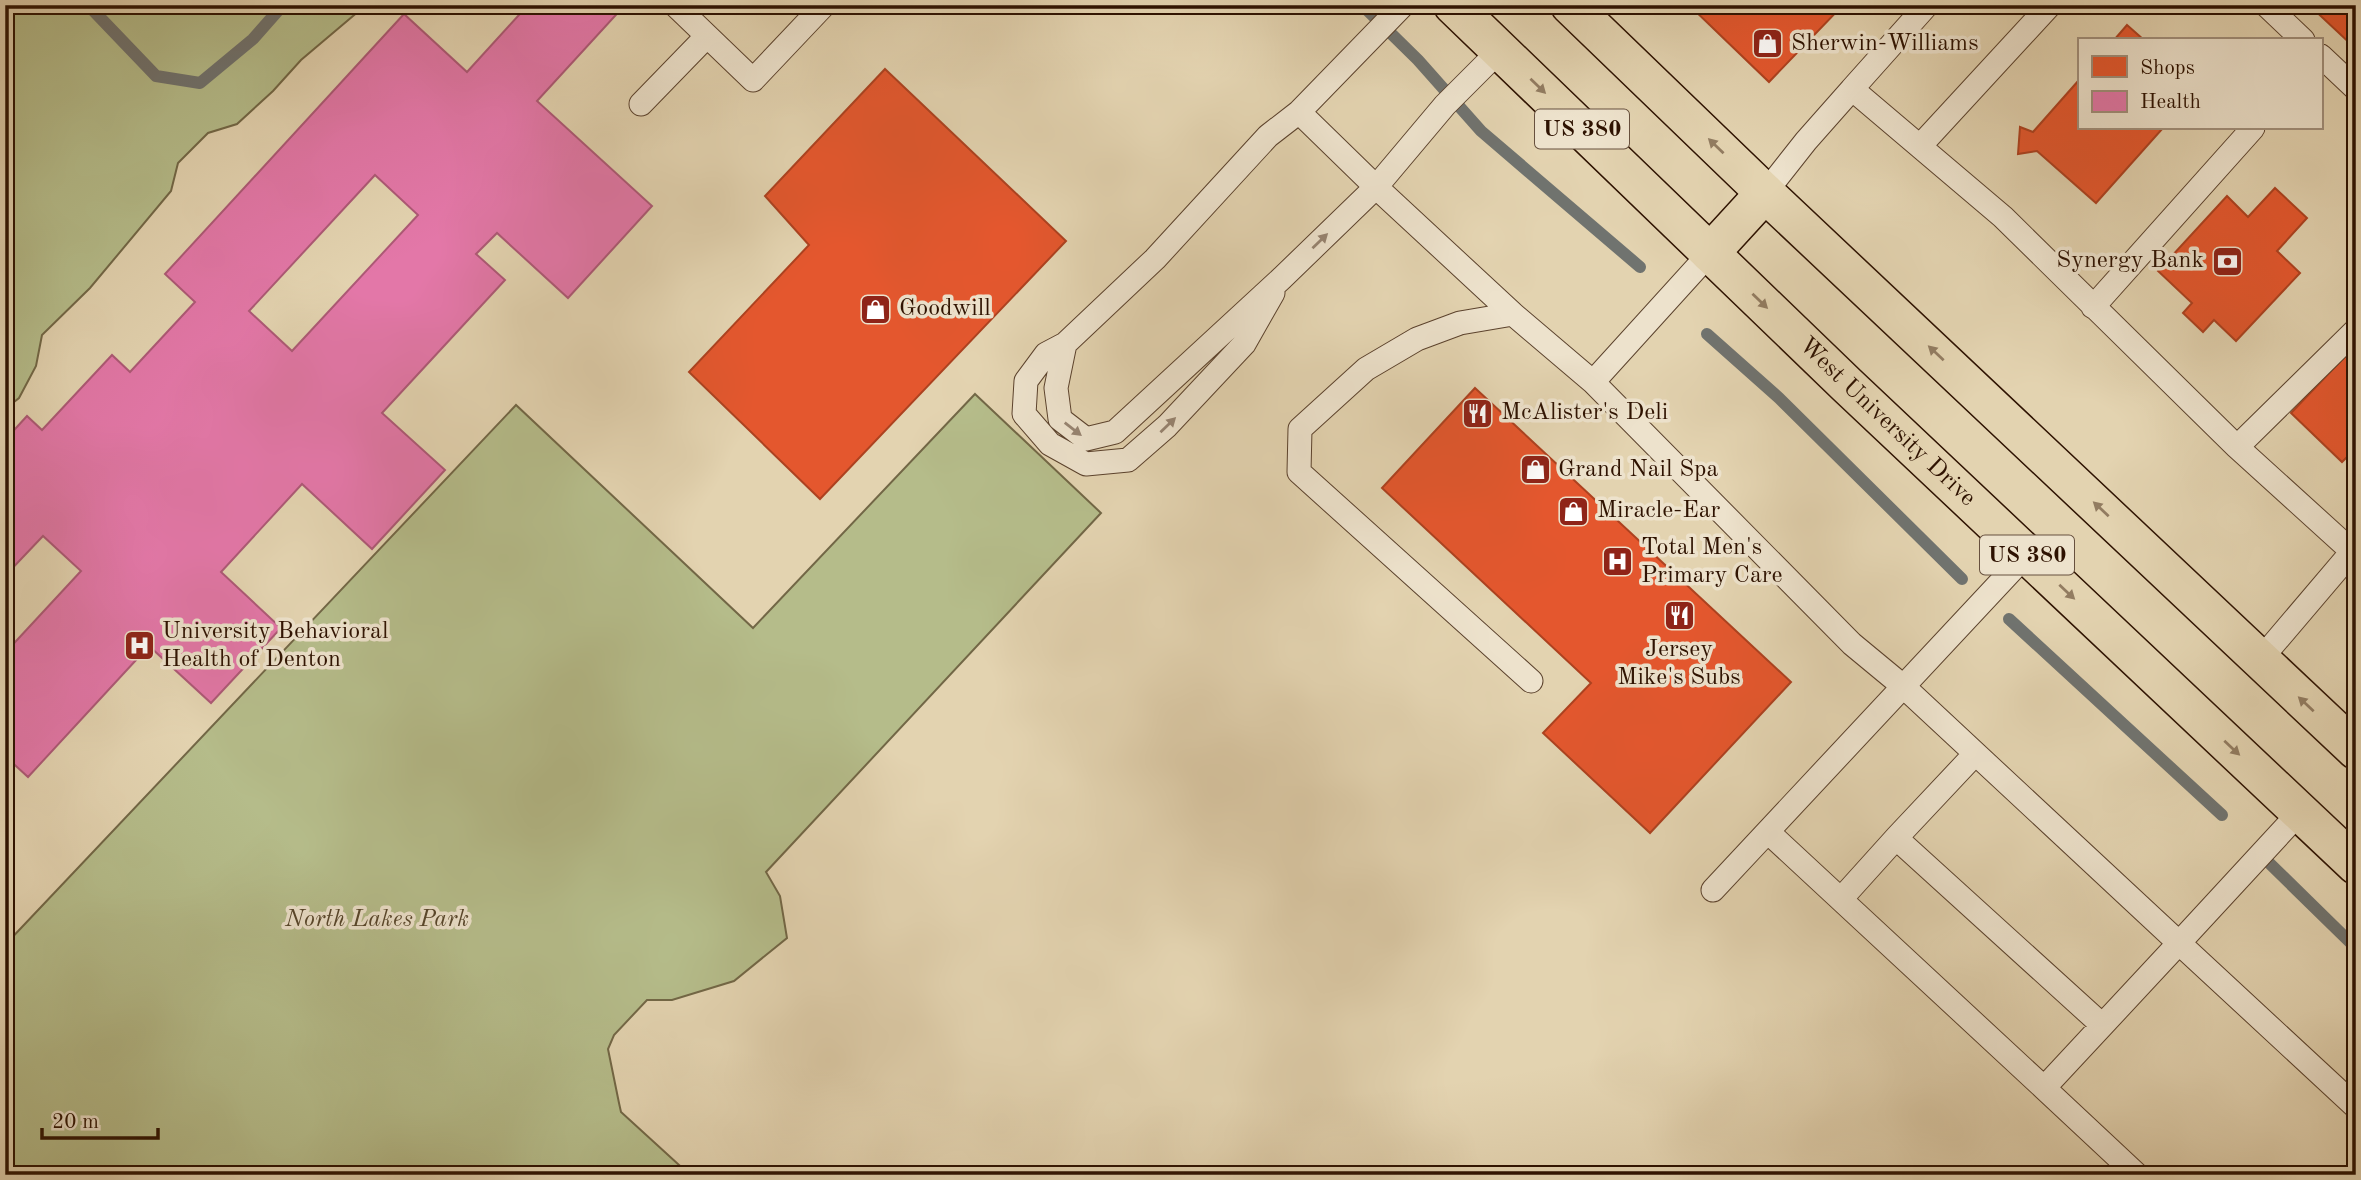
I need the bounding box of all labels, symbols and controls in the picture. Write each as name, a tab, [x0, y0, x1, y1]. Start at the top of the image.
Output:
shop icon: Sherwin-Williams	[1751, 27, 1785, 61]
place label: Sherwin-Williams	[1791, 32, 1979, 56]
legend	[2078, 38, 2322, 130]
text: Shops	[2140, 58, 2195, 79]
one-way arrow	[1529, 78, 1546, 94]
text: Health	[2140, 92, 2201, 113]
road number: US 380	[1535, 110, 1629, 148]
one-way arrow	[1708, 138, 1725, 154]
one-way arrow	[1311, 233, 1328, 250]
bank icon: Synergy Bank	[2210, 244, 2244, 278]
place label: Synergy Bank	[2056, 249, 2204, 273]
shop icon: Goodwill	[859, 292, 893, 326]
one-way arrow	[1751, 292, 1768, 309]
place label: Goodwill	[899, 297, 991, 321]
street label: West University Drive	[1794, 333, 1980, 511]
one-way arrow	[1927, 345, 1944, 362]
restaurant icon: McAlister's Deli	[1461, 396, 1495, 430]
place label: McAlister's Deli	[1501, 401, 1668, 425]
one-way arrow	[1159, 416, 1176, 433]
one-way arrow	[1064, 421, 1082, 435]
shop icon: Grand Nail Spa	[1518, 453, 1552, 487]
place label: Grand Nail Spa	[1558, 458, 1719, 482]
shop icon: Miracle-Ear	[1557, 494, 1591, 528]
place label: Miracle-Ear	[1597, 499, 1721, 523]
one-way arrow	[2093, 502, 2110, 518]
place label: Total Men's Primary Care	[1641, 536, 1783, 588]
road number: US 380	[1980, 536, 2074, 575]
hospital icon: Total Men's Primary Care	[1601, 545, 1635, 579]
one-way arrow	[2058, 584, 2075, 600]
restaurant icon: Jersey Mike's Subs	[1662, 599, 1696, 633]
place label: University Behavioral Health of Denton	[162, 620, 388, 672]
hospital icon: University Behavioral Health of Denton	[122, 629, 156, 663]
place label: Jersey Mike's Subs	[1617, 638, 1741, 690]
one-way arrow	[2298, 696, 2315, 712]
one-way arrow	[2224, 740, 2241, 756]
park label: North Lakes Park	[284, 908, 469, 932]
scale bar	[42, 1096, 158, 1140]
text: 20 m	[52, 1112, 99, 1133]

